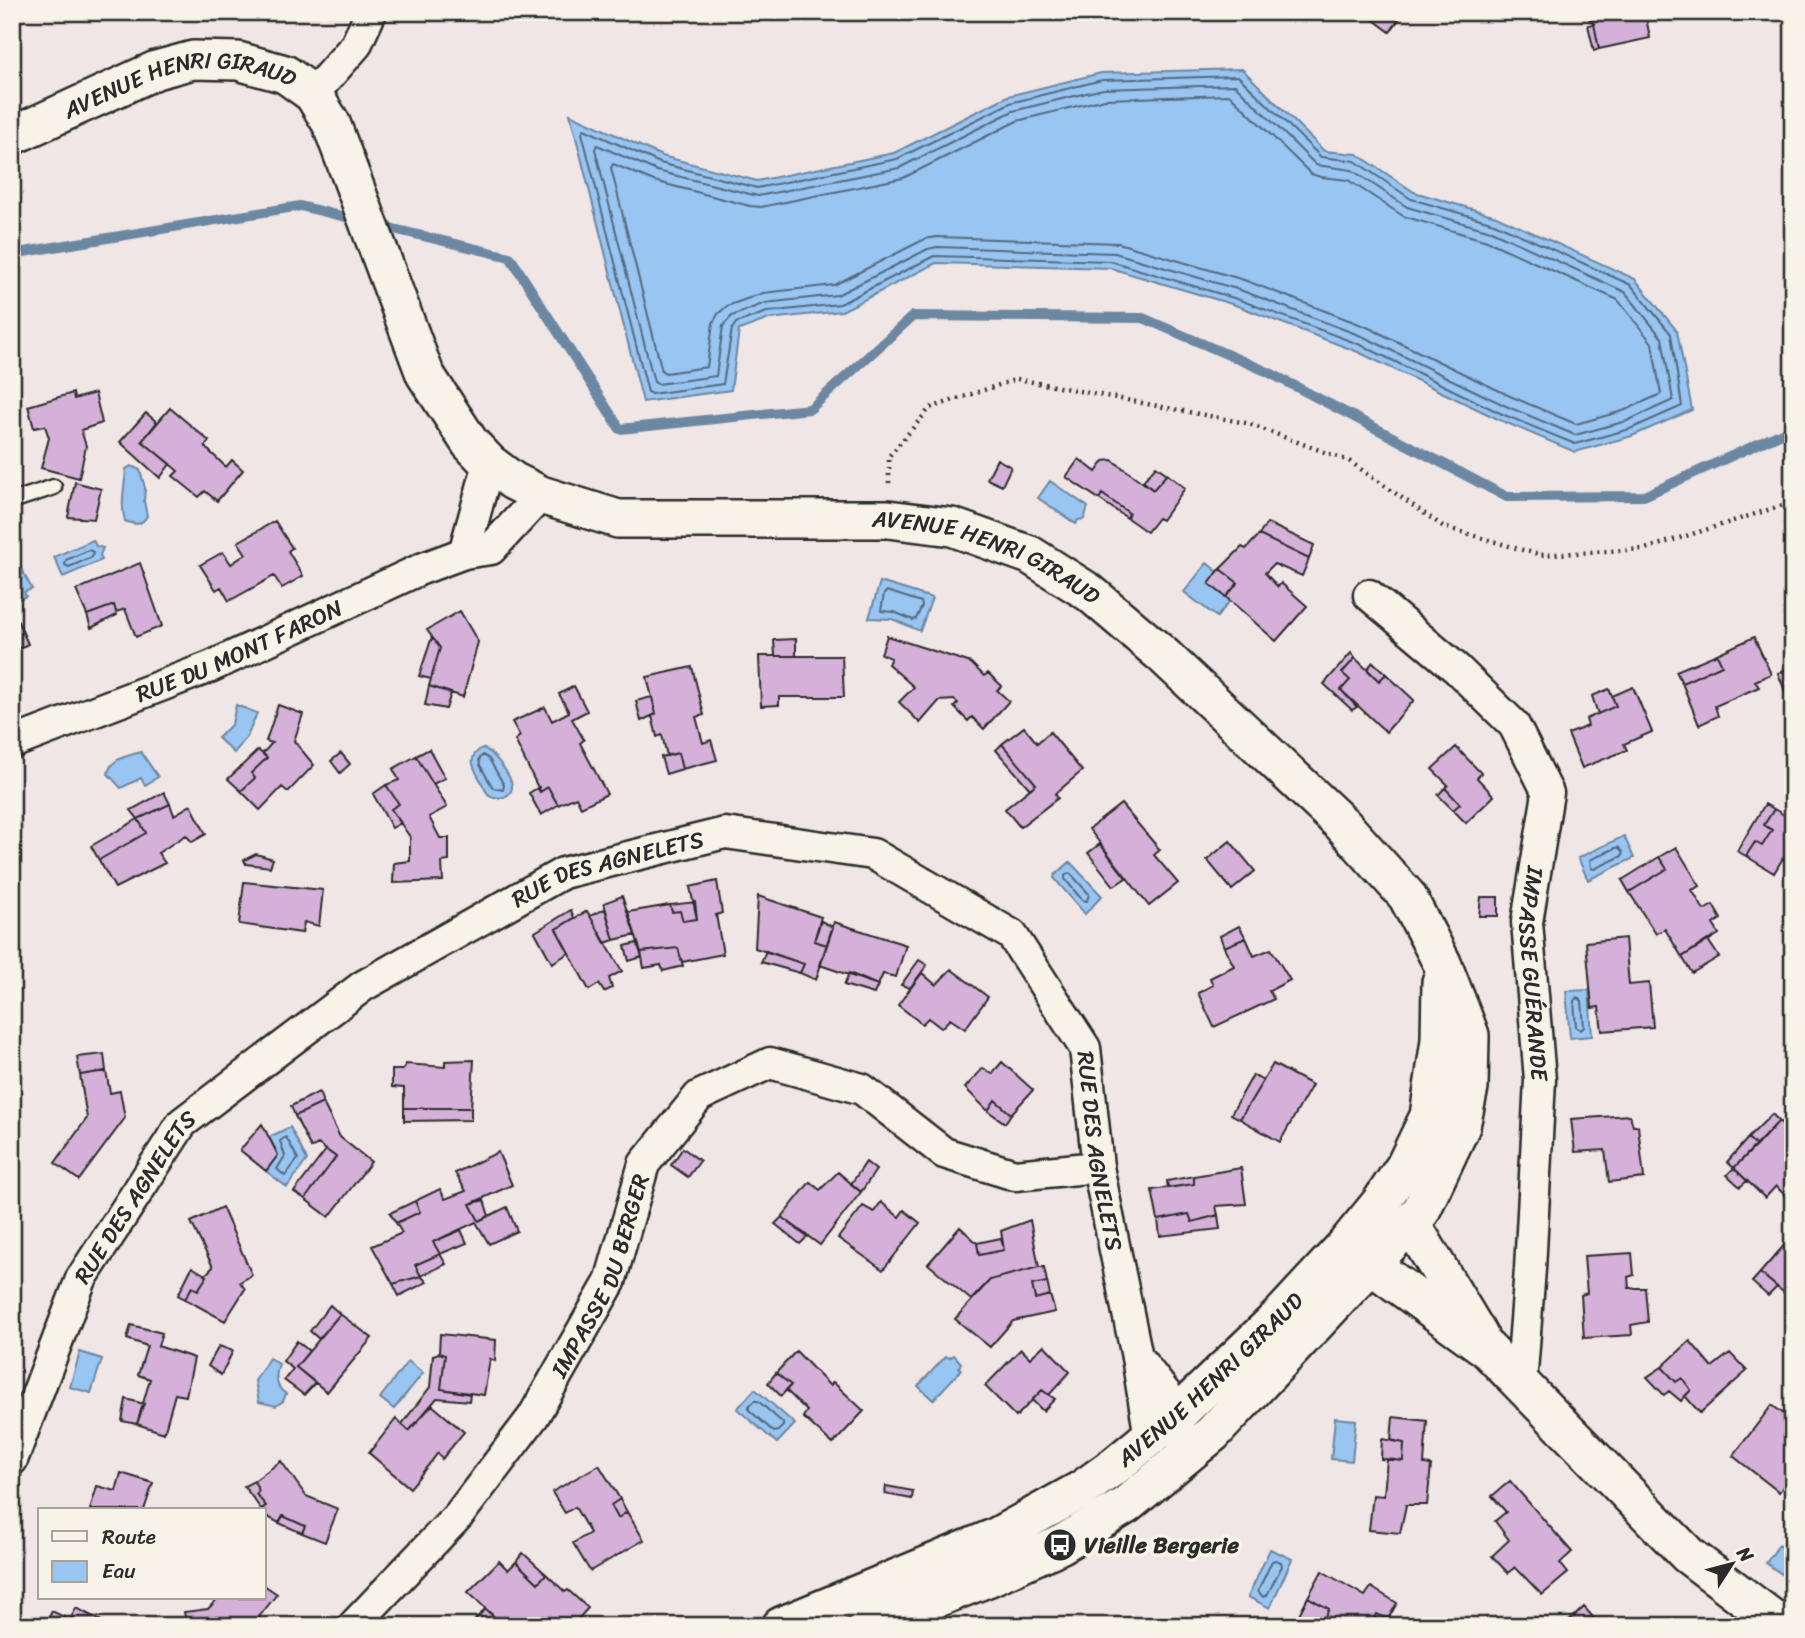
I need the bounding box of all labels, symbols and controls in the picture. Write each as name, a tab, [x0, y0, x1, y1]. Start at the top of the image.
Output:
street label: AVENUE HENRI GIRAUD	[56, 40, 306, 131]
street label: AVENUE HENRI GIRAUD	[871, 499, 1110, 615]
street label: RUE DU MONT FARON	[130, 588, 350, 715]
street label: RUE DES AGNELETS	[503, 819, 708, 919]
street label: IMPASSE GUÉRANDE	[1506, 862, 1560, 1083]
street label: RUE DES AGNELETS	[1064, 1049, 1135, 1255]
street label: RUE DES AGNELETS	[63, 1099, 205, 1293]
street label: IMPASSE DU BERGER	[539, 1169, 661, 1386]
street label: AVENUE HENRI GIRAUD	[1107, 1282, 1314, 1478]
legend	[38, 1508, 266, 1600]
text: Route	[102, 1518, 156, 1556]
place label: Vieille Bergerie	[1084, 1525, 1239, 1566]
bus stop icon: Vieille Bergerie	[1041, 1526, 1079, 1564]
north arrow	[1696, 1530, 1766, 1600]
text: N	[1728, 1538, 1763, 1570]
text: Eau	[102, 1552, 136, 1590]

